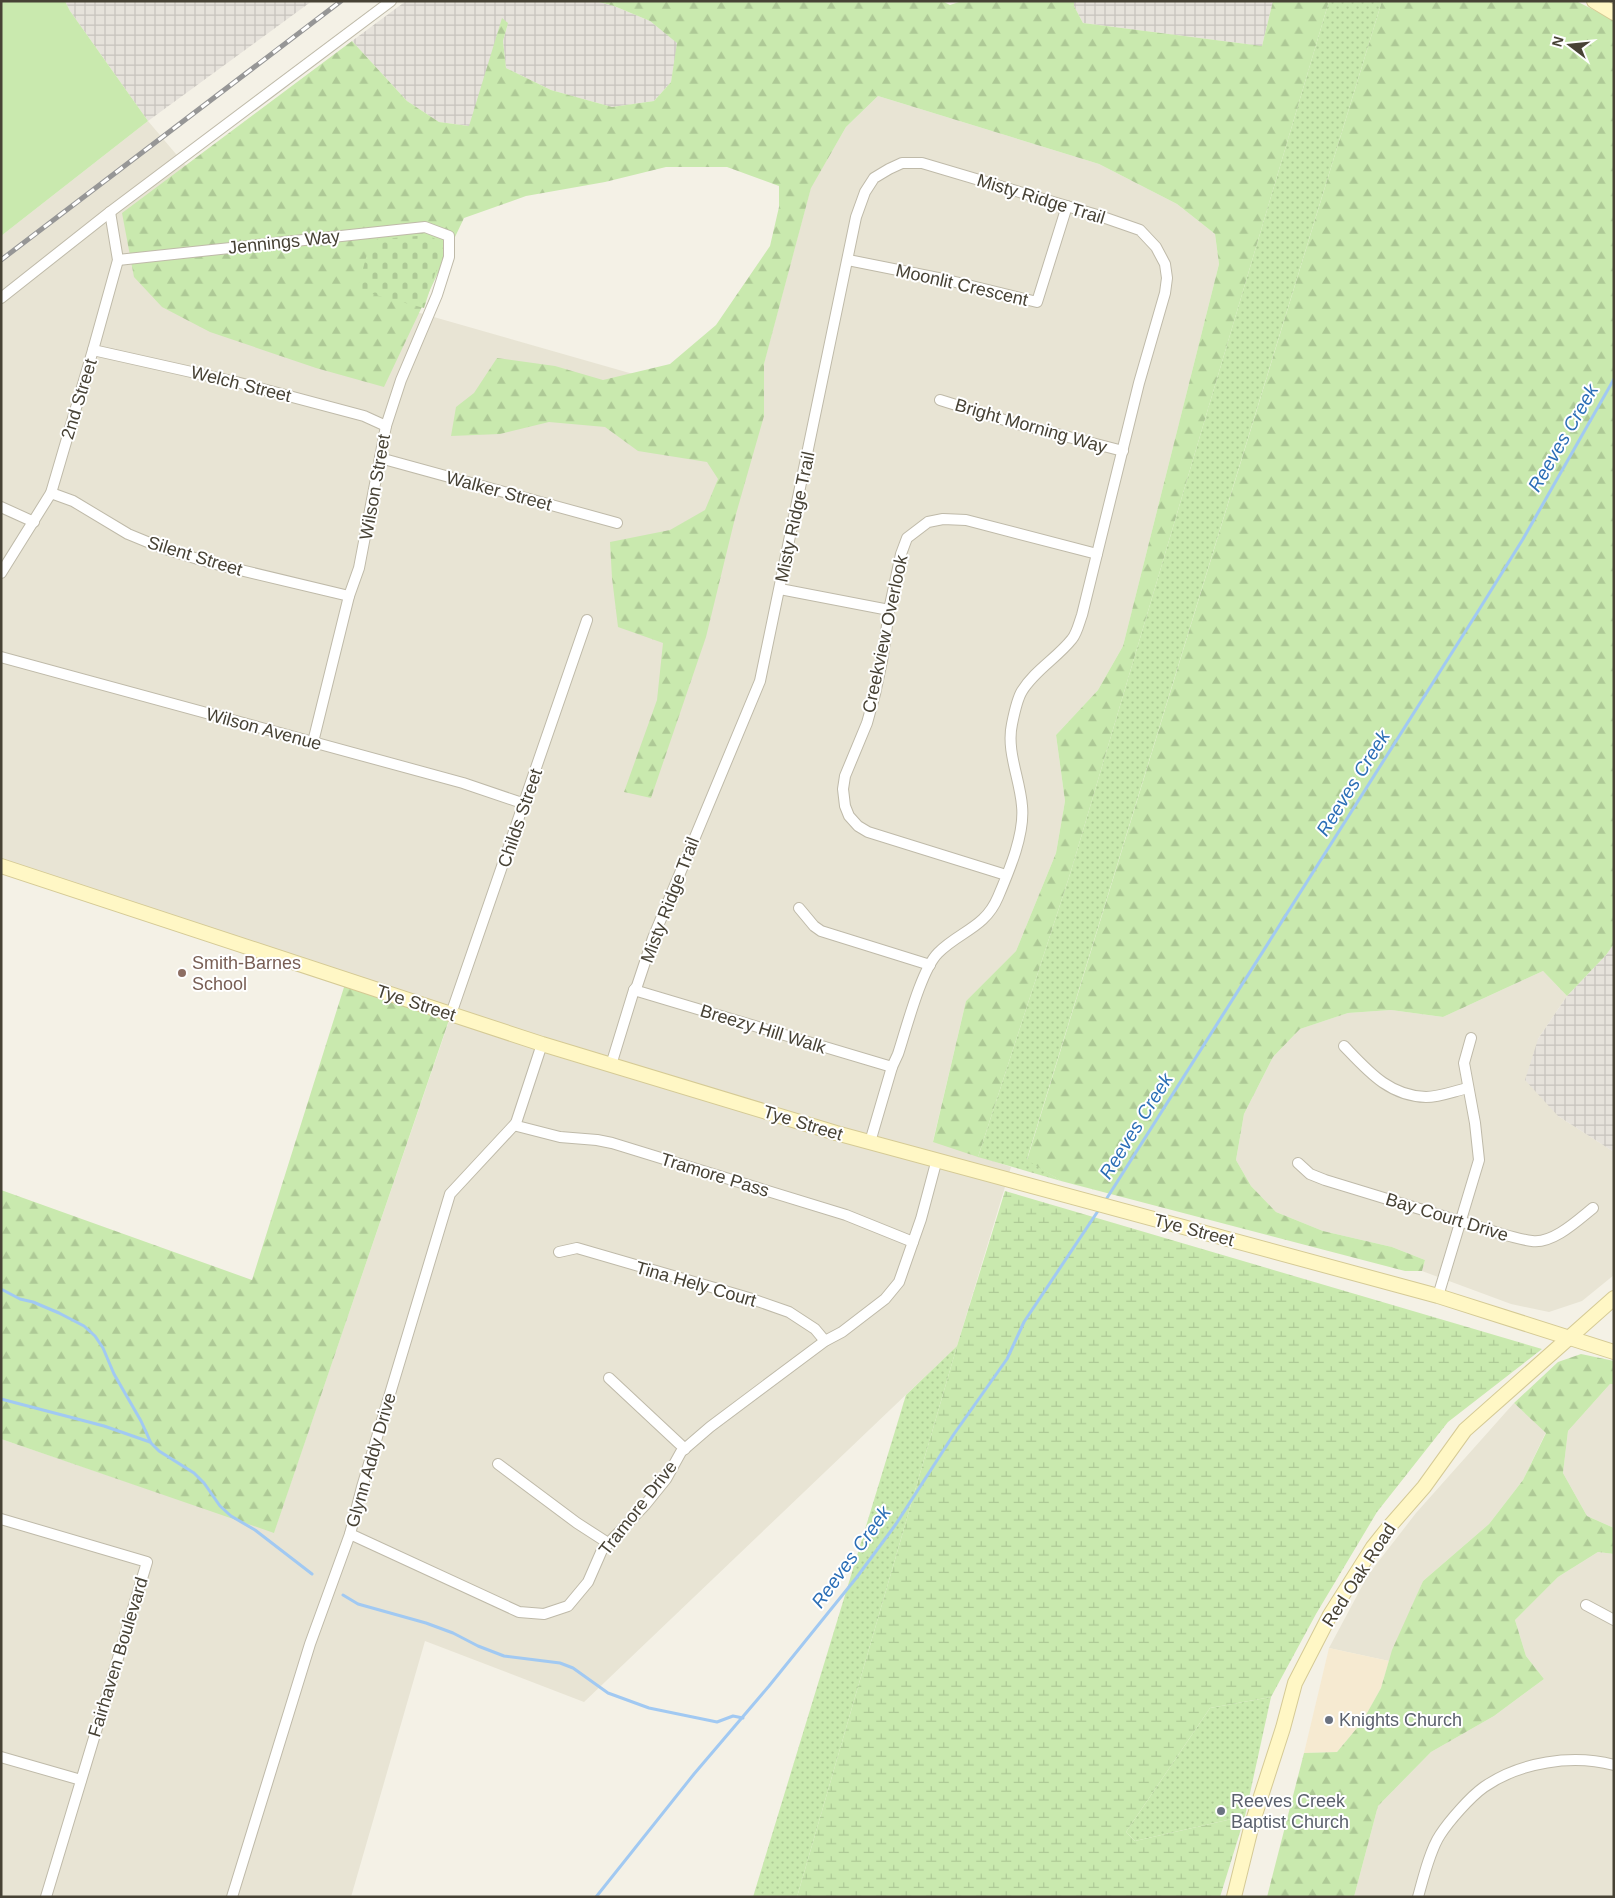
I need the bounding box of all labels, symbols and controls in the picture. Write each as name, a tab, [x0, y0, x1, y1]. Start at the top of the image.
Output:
north arrow	[1545, 20, 1595, 70]
text: N	[1548, 34, 1567, 48]
street label: Misty Ridge Trail	[974, 170, 1108, 228]
street label: Jennings Way	[227, 226, 341, 258]
street label: Moonlit Crescent	[894, 260, 1030, 310]
street label: 2nd Street	[57, 356, 101, 442]
street label: Welch Street	[189, 362, 293, 406]
water label: Reeves Creek	[1524, 379, 1603, 495]
street label: Bright Morning Way	[953, 395, 1109, 457]
street label: Wilson Street	[356, 433, 394, 541]
street label: Misty Ridge Trail	[771, 450, 819, 584]
street label: Walker Street	[444, 467, 554, 515]
street label: Silent Street	[145, 532, 245, 580]
street label: Creekview Overlook	[858, 552, 912, 715]
street label: Wilson Avenue	[204, 704, 324, 754]
water label: Reeves Creek	[1312, 725, 1395, 840]
street label: Childs Street	[494, 766, 546, 870]
street label: Misty Ridge Trail	[637, 834, 703, 966]
place label: Smith-Barnes School	[192, 953, 301, 994]
marker: Smith-Barnes School	[176, 967, 188, 979]
street label: Tye Street	[374, 981, 458, 1025]
street label: Breezy Hill Walk	[698, 1000, 829, 1058]
water label: Reeves Creek	[1095, 1068, 1178, 1183]
street label: Tye Street	[761, 1101, 845, 1145]
street label: Tramore Pass	[658, 1149, 772, 1201]
street label: Bay Court Drive	[1383, 1189, 1511, 1245]
street label: Tye Street	[1152, 1210, 1236, 1250]
street label: Tina Hely Court	[633, 1257, 759, 1311]
street label: Glynn Addy Drive	[342, 1390, 400, 1530]
street label: Tramore Drive	[595, 1457, 681, 1559]
water label: Reeves Creek	[807, 1501, 896, 1612]
street label: Red Oak Road	[1318, 1520, 1400, 1630]
street label: Fairhaven Boulevard	[84, 1575, 152, 1739]
place label: Knights Church	[1339, 1710, 1462, 1730]
marker: Knights Church	[1323, 1714, 1335, 1726]
place label: Reeves Creek Baptist Church	[1231, 1791, 1349, 1832]
marker: Reeves Creek Baptist Church	[1215, 1805, 1227, 1817]

